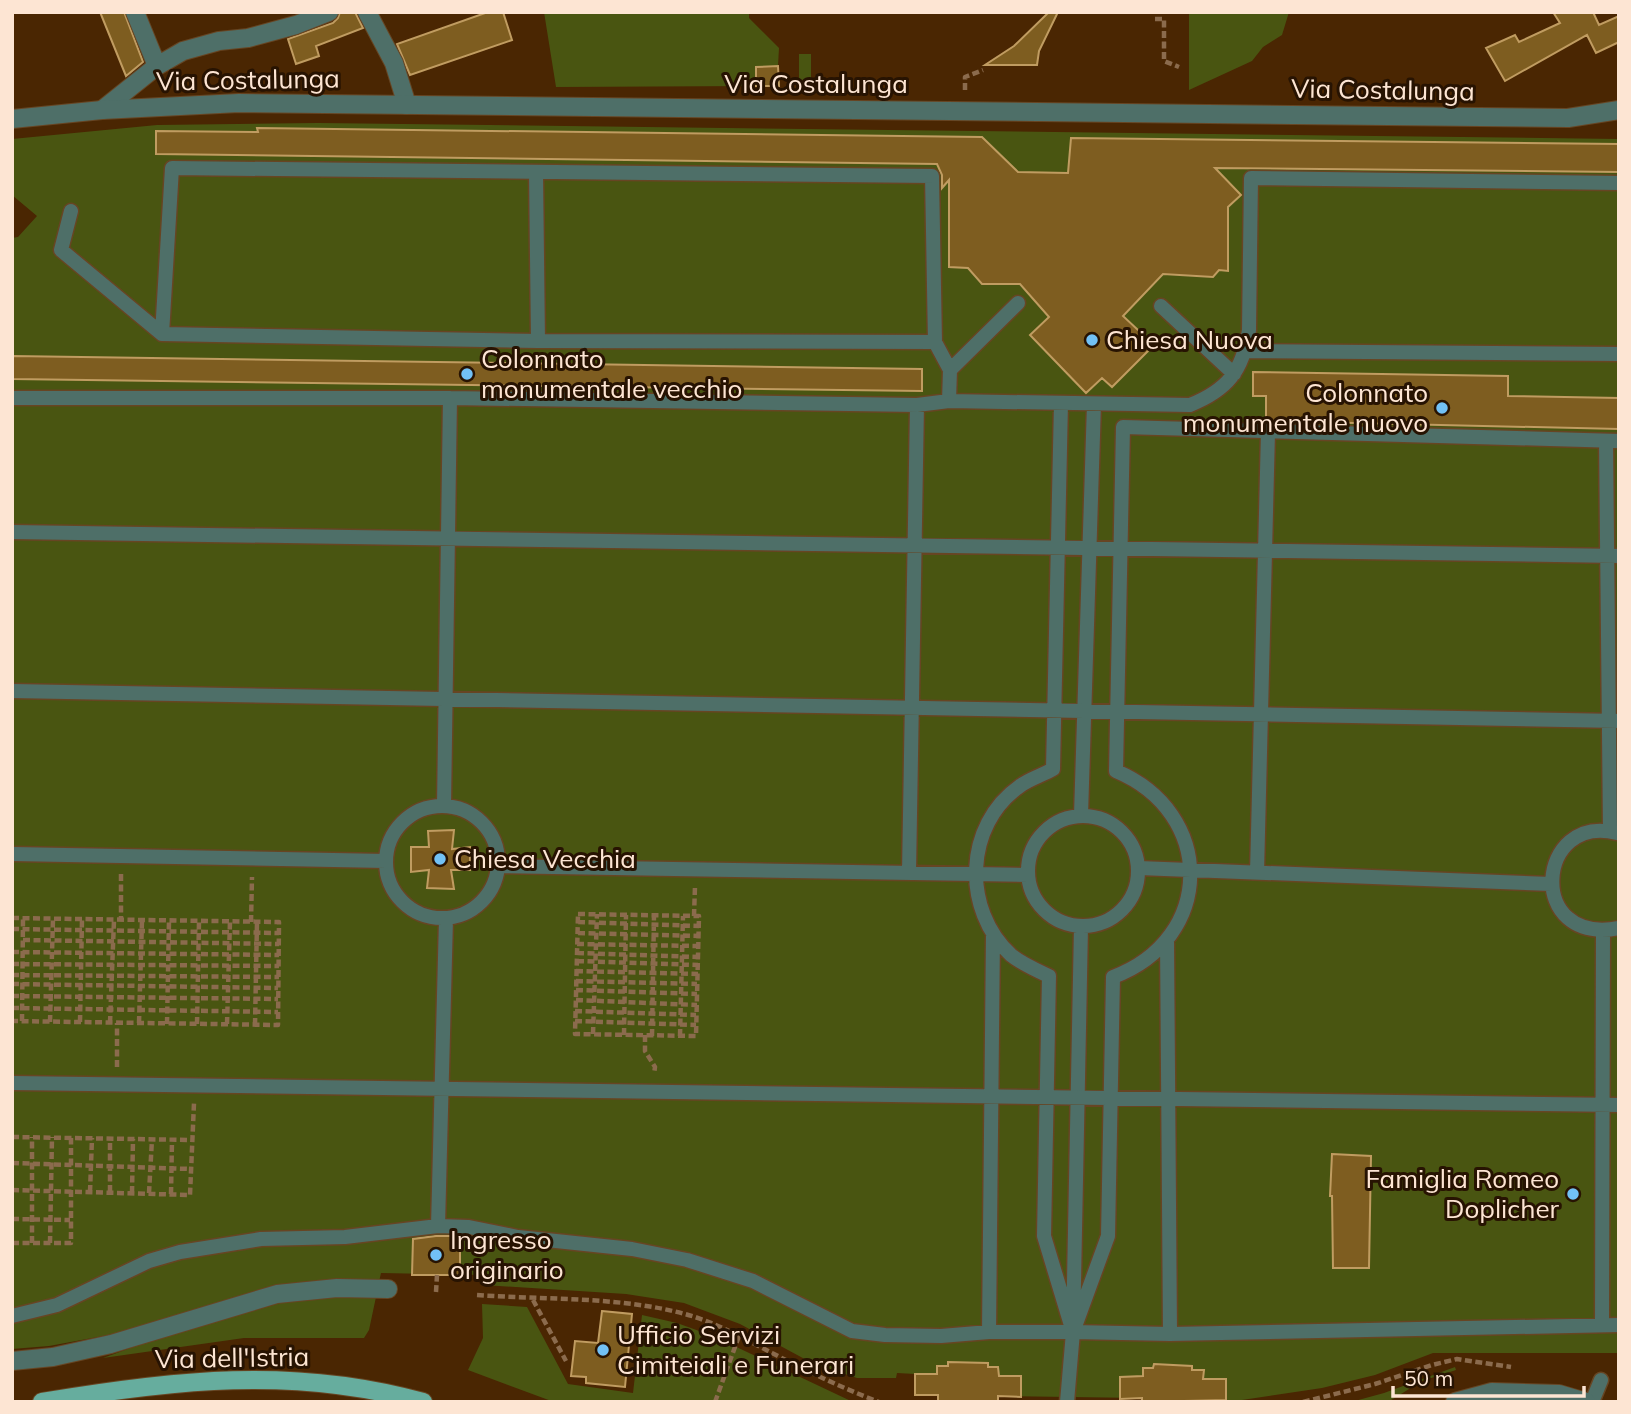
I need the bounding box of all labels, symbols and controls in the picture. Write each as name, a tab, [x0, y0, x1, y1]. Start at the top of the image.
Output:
street label: Via Costalunga	[156, 61, 340, 98]
street label: Via Costalunga	[724, 67, 908, 100]
street label: Via Costalunga	[1291, 71, 1475, 108]
place label: Chiesa Nuova	[1106, 323, 1273, 356]
marker: Chiesa Nuova	[1084, 332, 1100, 348]
place label: Colonnato monumentale vecchio	[481, 342, 742, 405]
marker: Colonnato monumentale vecchio	[459, 366, 475, 382]
place label: Colonnato monumentale nuovo	[1183, 376, 1428, 439]
marker: Colonnato monumentale nuovo	[1434, 400, 1450, 416]
place label: Chiesa Vecchia	[454, 842, 636, 875]
marker: Chiesa Vecchia	[432, 851, 448, 867]
place label: Famiglia Romeo Doplicher	[1365, 1162, 1560, 1225]
marker: Famiglia Romeo Doplicher	[1565, 1186, 1581, 1202]
place label: Ingresso originario	[450, 1223, 564, 1286]
marker: Ingresso originario	[428, 1247, 444, 1263]
place label: Ufficio Servizi Cimiteiali e Funerari	[617, 1318, 854, 1381]
street label: Via dell'Istria	[155, 1340, 309, 1375]
marker: Ufficio Servizi Cimiteiali e Funerari	[595, 1342, 611, 1358]
scale bar	[1393, 1354, 1584, 1398]
text: 50 m	[1404, 1365, 1453, 1391]

